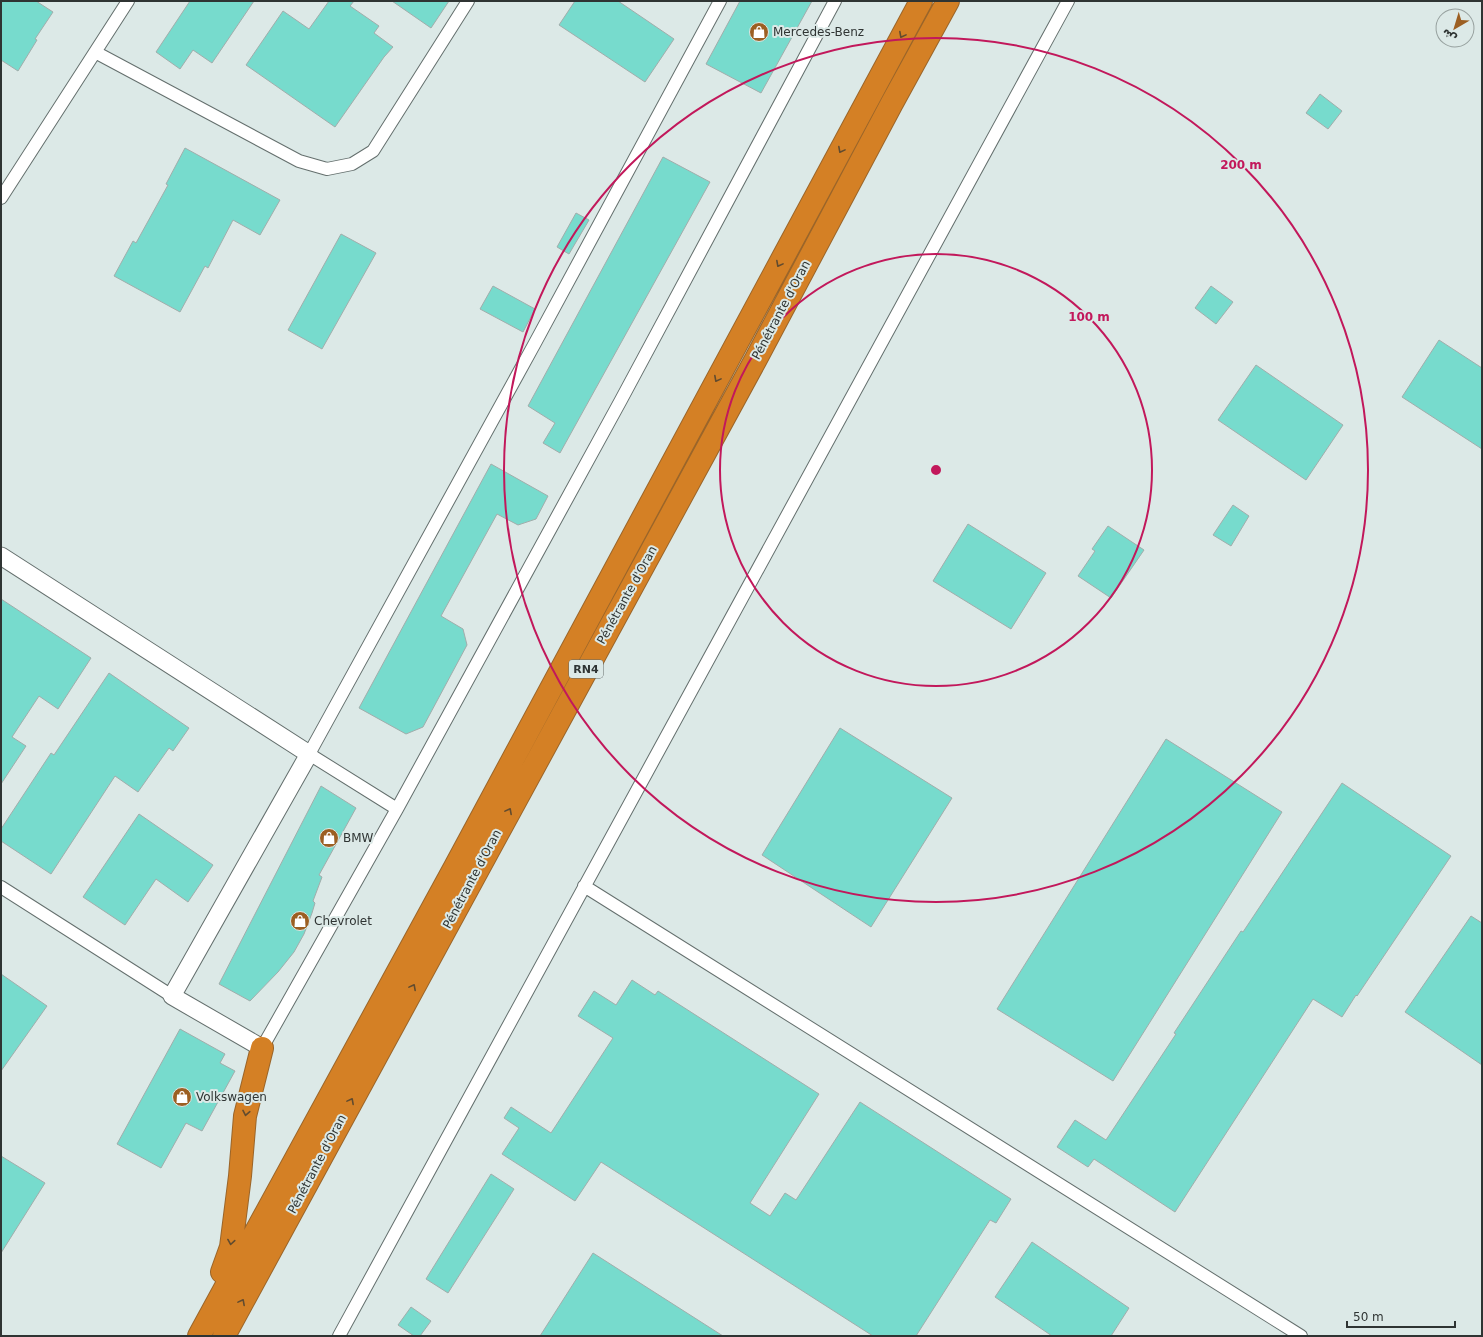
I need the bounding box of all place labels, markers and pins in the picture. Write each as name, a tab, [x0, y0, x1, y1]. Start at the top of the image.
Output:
shop icon: Mercedes-Benz	[748, 21, 770, 43]
place label: Mercedes-Benz	[773, 25, 864, 39]
centre of rings	[929, 463, 943, 477]
shop icon: BMW	[318, 827, 340, 849]
place label: BMW	[343, 831, 374, 845]
shop icon: Chevrolet	[289, 910, 311, 932]
place label: Chevrolet	[314, 914, 372, 928]
shop icon: Volkswagen	[171, 1086, 193, 1108]
place label: Volkswagen	[196, 1090, 267, 1104]

